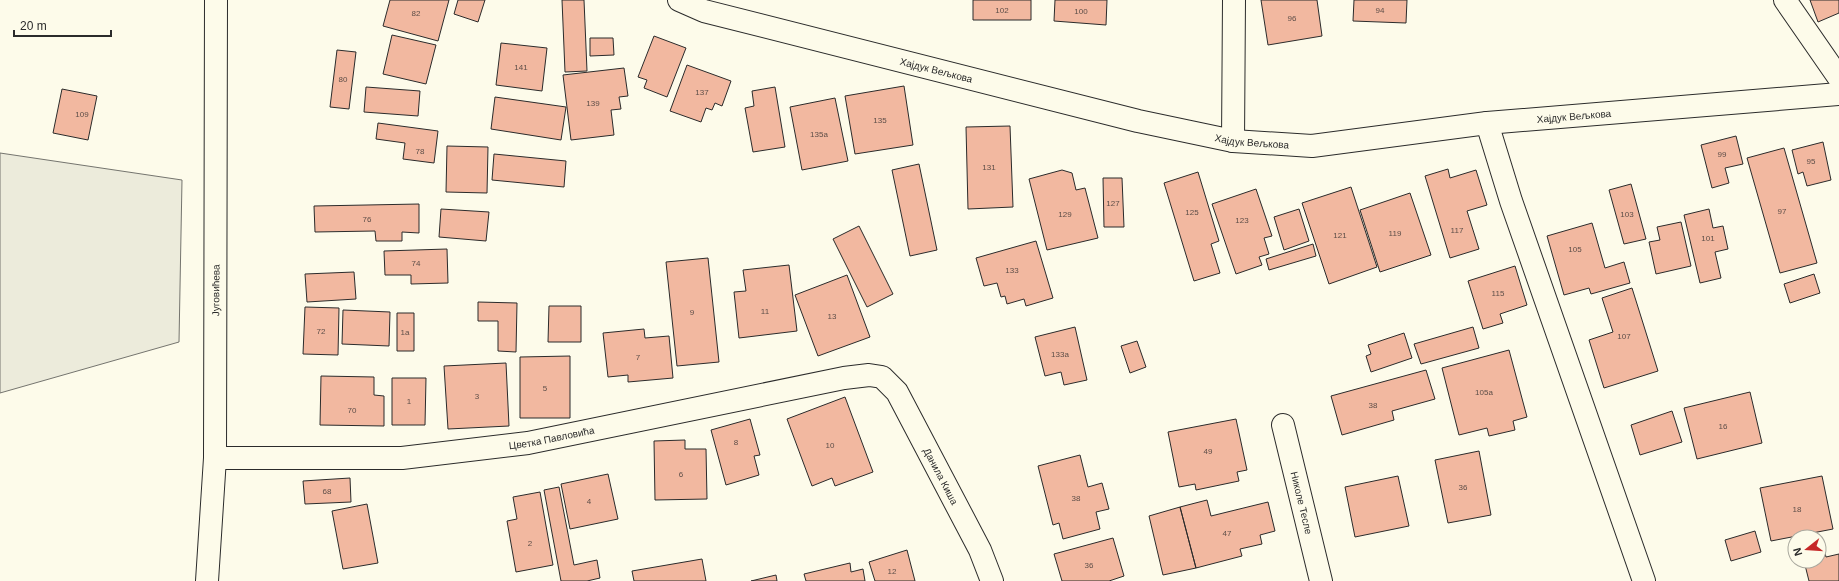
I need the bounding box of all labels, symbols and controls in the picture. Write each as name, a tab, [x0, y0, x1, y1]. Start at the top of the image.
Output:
house number: 102	[995, 6, 1009, 15]
house number: 94	[1376, 6, 1385, 15]
house number: 100	[1074, 7, 1088, 16]
house number: 82	[412, 9, 421, 18]
scale bar	[14, 12, 111, 38]
house number: 96	[1288, 14, 1297, 23]
text: 20 m	[20, 19, 47, 33]
street label: Хајдук Вељкова	[899, 55, 974, 84]
house number: 141	[514, 63, 528, 72]
house number: 80	[339, 75, 348, 84]
house number: 137	[695, 88, 709, 97]
house number: 139	[586, 99, 600, 108]
street label: Хајдук Вељкова	[1536, 107, 1612, 124]
house number: 109	[75, 110, 89, 119]
house number: 135	[873, 116, 887, 125]
house number: 135a	[810, 130, 828, 139]
street label: Хајдук Вељкова	[1214, 132, 1290, 150]
house number: 78	[416, 147, 425, 156]
house number: 99	[1718, 150, 1727, 159]
house number: 95	[1807, 157, 1816, 166]
house number: 131	[982, 163, 996, 172]
house number: 127	[1106, 199, 1120, 208]
house number: 97	[1778, 207, 1787, 216]
house number: 125	[1185, 208, 1199, 217]
house number: 129	[1058, 210, 1072, 219]
house number: 103	[1620, 210, 1634, 219]
house number: 76	[363, 215, 372, 224]
house number: 123	[1235, 216, 1249, 225]
house number: 117	[1451, 226, 1464, 235]
house number: 119	[1389, 229, 1402, 238]
house number: 121	[1333, 231, 1347, 240]
house number: 101	[1701, 234, 1715, 243]
house number: 105	[1568, 245, 1582, 254]
house number: 74	[412, 259, 421, 268]
street label: Југовићева	[210, 264, 221, 316]
house number: 133	[1005, 266, 1019, 275]
house number: 115	[1492, 289, 1505, 298]
house number: 11	[761, 307, 770, 316]
house number: 9	[690, 308, 695, 317]
house number: 13	[828, 312, 837, 321]
house number: 72	[317, 327, 326, 336]
house number: 1a	[401, 328, 410, 337]
house number: 107	[1617, 332, 1631, 341]
house number: 133a	[1051, 350, 1069, 359]
house number: 7	[636, 353, 641, 362]
house number: 5	[543, 384, 548, 393]
house number: 105a	[1475, 388, 1493, 397]
house number: 3	[475, 392, 480, 401]
house number: 1	[407, 397, 412, 406]
house number: 38	[1369, 401, 1378, 410]
house number: 70	[348, 406, 357, 415]
house number: 16	[1719, 422, 1728, 431]
street label: Цветка Павловића	[508, 424, 596, 451]
house number: 8	[734, 438, 739, 447]
house number: 10	[826, 441, 835, 450]
street label: Данила Киша	[922, 446, 961, 507]
house number: 49	[1204, 447, 1213, 456]
house number: 6	[679, 470, 684, 479]
street label: Николе Тесле	[1289, 470, 1315, 536]
house number: 36	[1459, 483, 1468, 492]
house number: 68	[323, 487, 332, 496]
house number: 38	[1072, 494, 1081, 503]
house number: 4	[587, 497, 592, 506]
house number: 18	[1793, 505, 1802, 514]
house number: 47	[1223, 529, 1232, 538]
north arrow	[1787, 529, 1827, 569]
house number: 2	[528, 539, 533, 548]
text: N	[1791, 546, 1804, 557]
house number: 36	[1085, 561, 1094, 570]
house number: 12	[888, 567, 897, 576]

